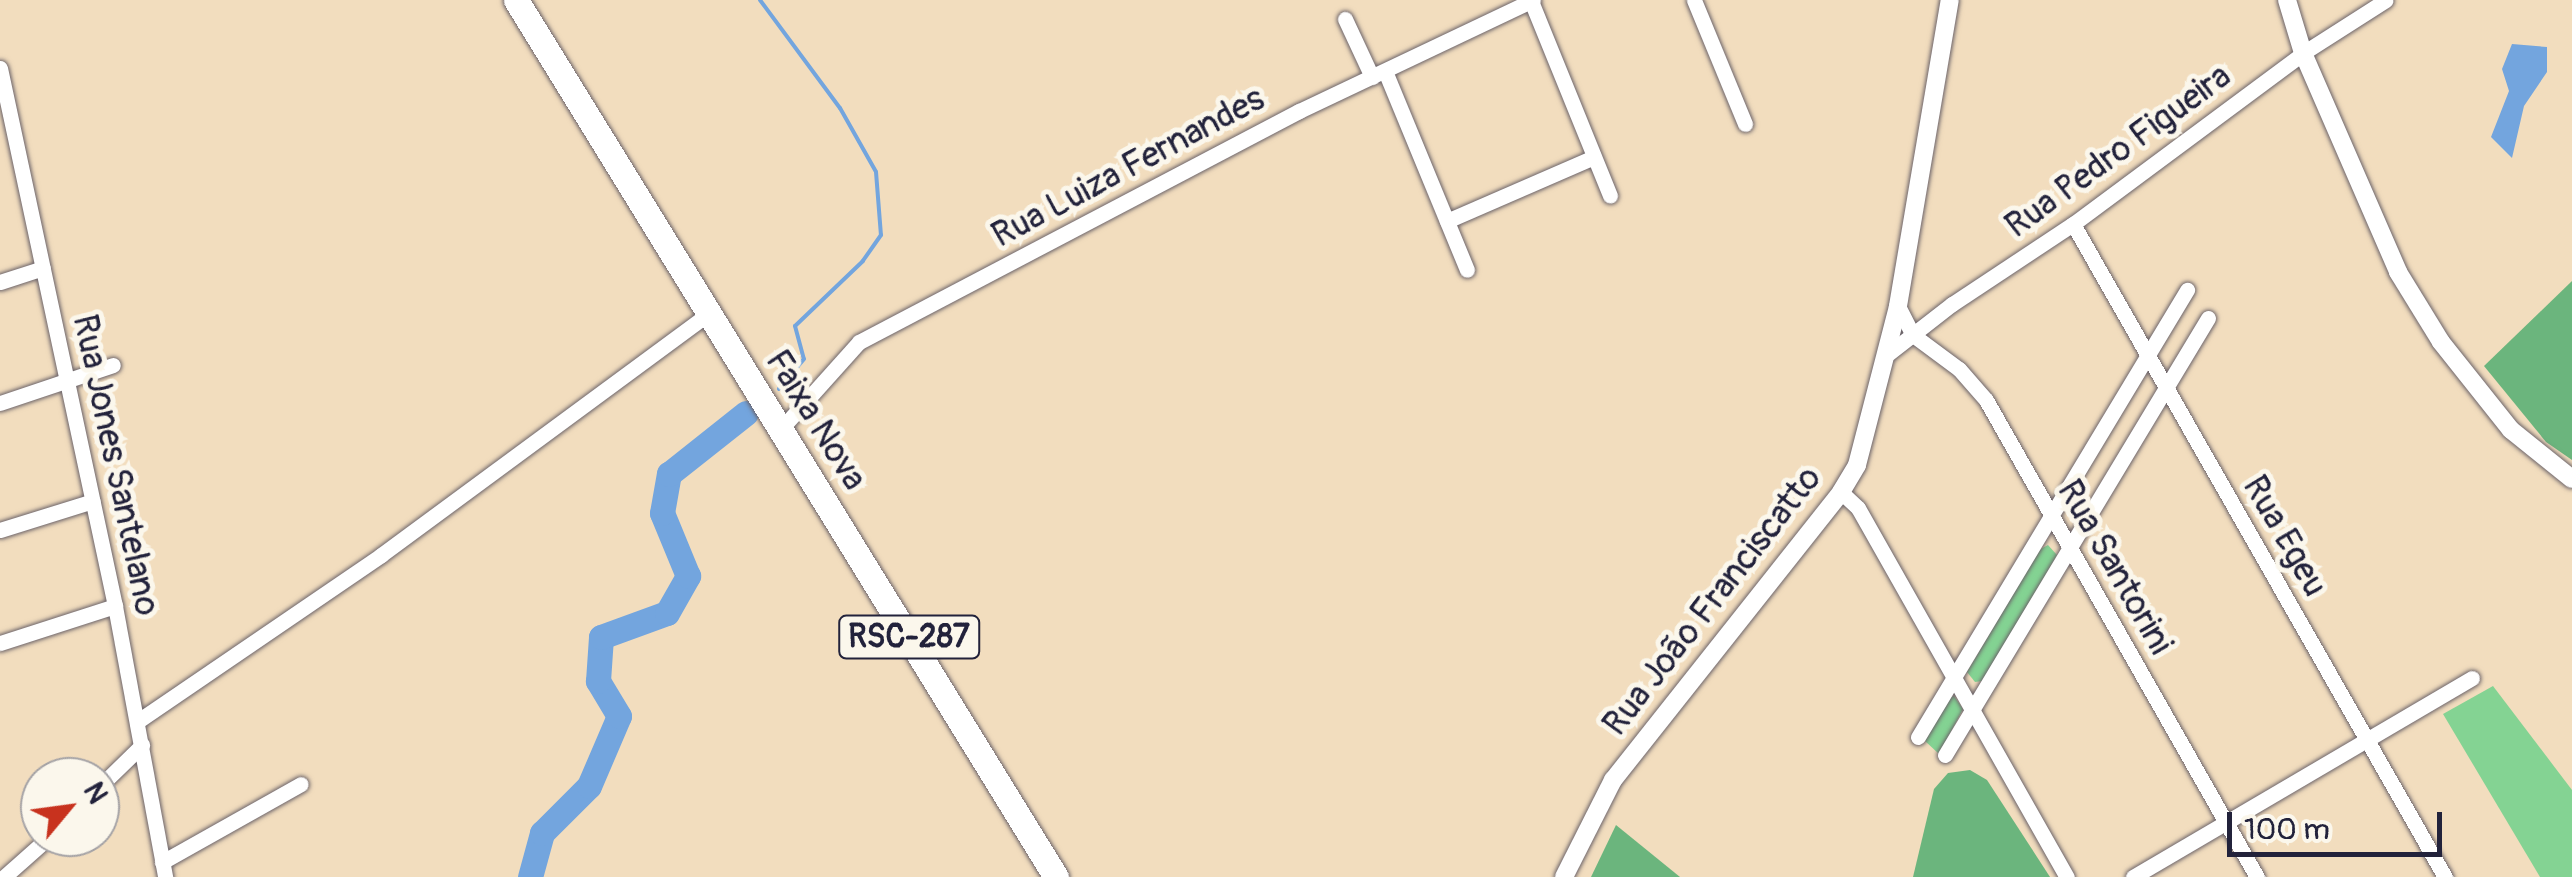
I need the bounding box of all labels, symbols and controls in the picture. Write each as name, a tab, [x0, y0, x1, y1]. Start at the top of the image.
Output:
street label: Rua Pedro Figueira	[1997, 55, 2239, 247]
street label: Rua Luiza Fernandes	[985, 77, 1271, 257]
street label: Rua Jones Santelano	[64, 311, 168, 619]
street label: Faixa Nova	[757, 342, 875, 498]
street label: Rua João Franciscatto	[1594, 458, 1830, 744]
street label: Rua Egeu	[2234, 468, 2336, 604]
street label: Rua Santorini	[2048, 472, 2182, 662]
road number: RSC-287	[836, 610, 982, 664]
north arrow	[20, 757, 120, 857]
text: N	[75, 776, 115, 810]
scale bar	[2232, 792, 2447, 854]
text: 100 m	[2244, 811, 2330, 848]

